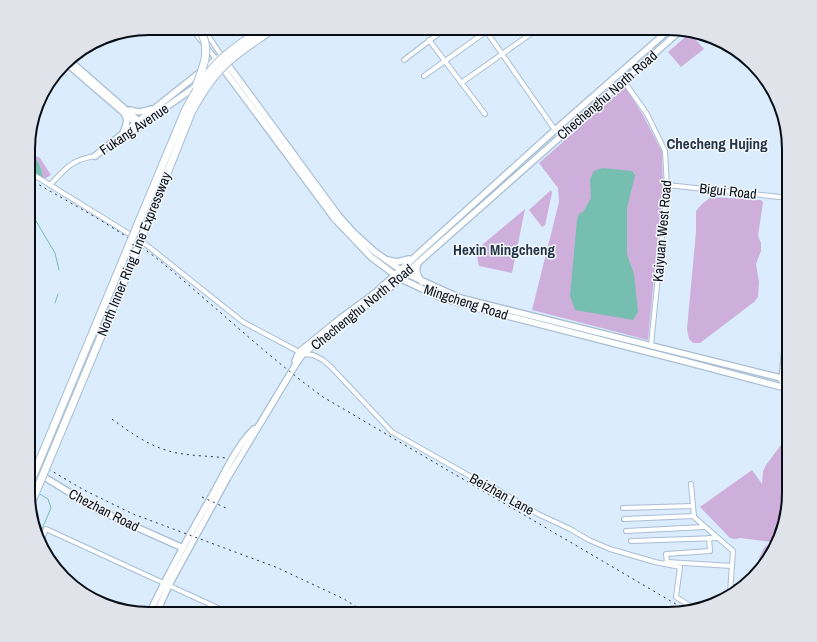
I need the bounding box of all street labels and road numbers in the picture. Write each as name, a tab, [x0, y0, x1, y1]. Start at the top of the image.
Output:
street label: Chechenghu North Road	[553, 47, 661, 143]
street label: Fukang Avenue	[96, 99, 172, 159]
street label: North Inner Ring Line Expressway	[93, 169, 175, 339]
street label: Kaiyuan West Road	[649, 179, 675, 283]
street label: Bigui Road	[698, 179, 758, 203]
street label: Chechenghu North Road	[307, 260, 417, 354]
street label: Mingcheng Road	[422, 280, 510, 324]
street label: Beizhan Lane	[467, 469, 537, 519]
street label: Chezhan Road	[66, 485, 142, 535]

